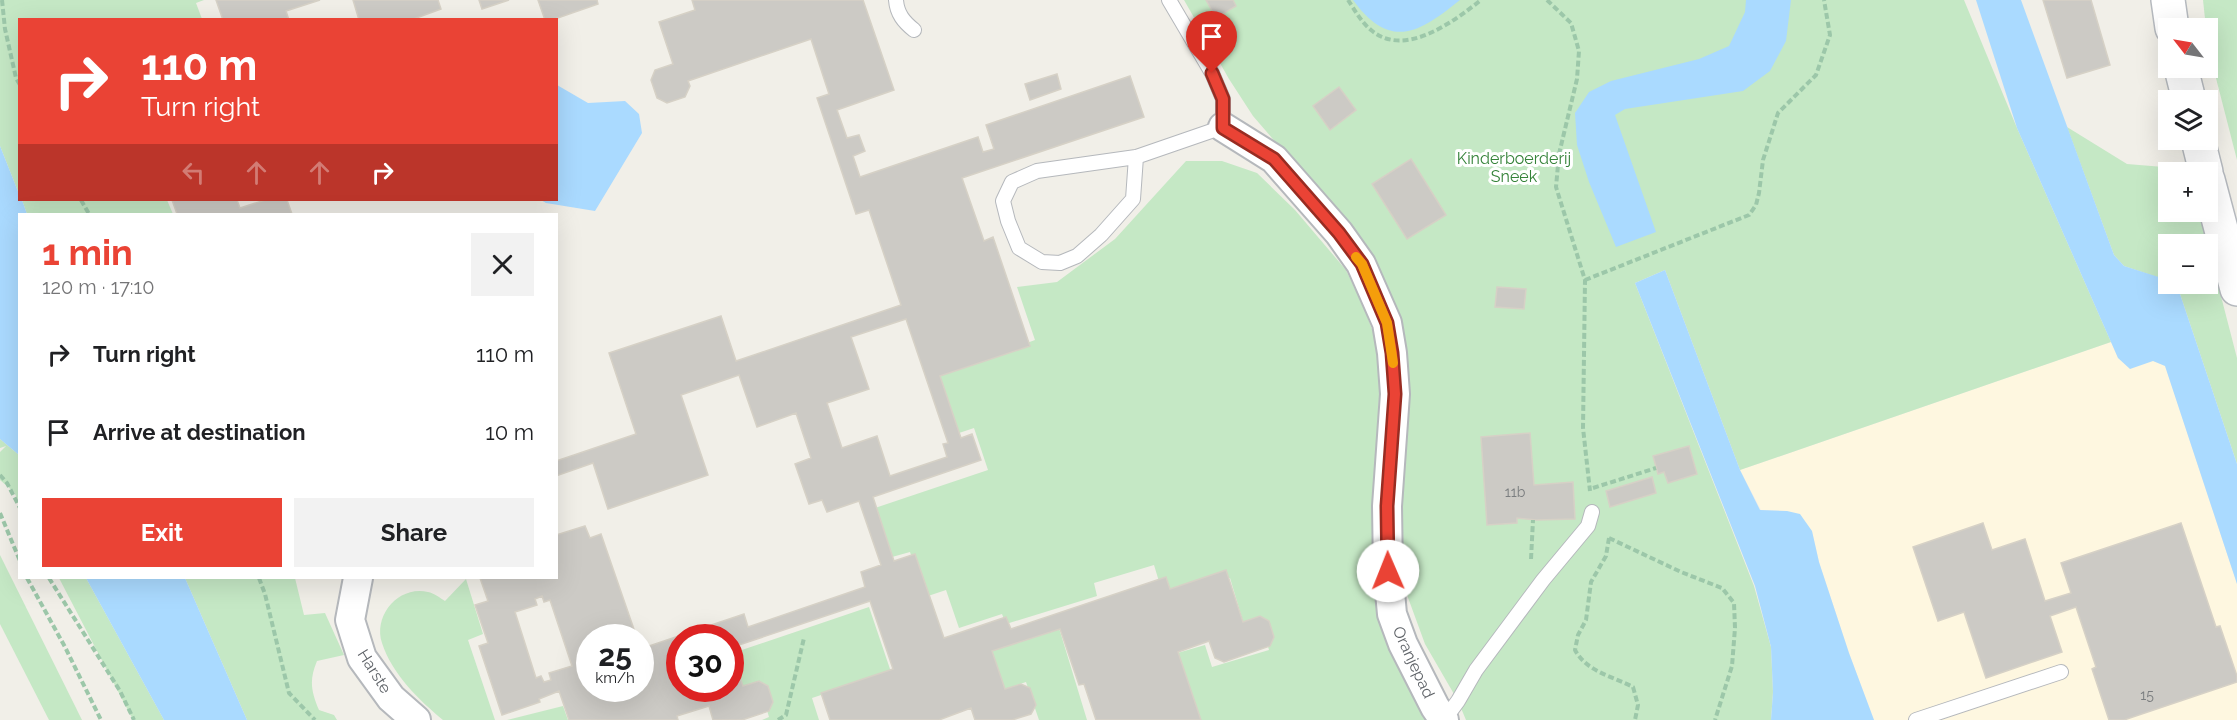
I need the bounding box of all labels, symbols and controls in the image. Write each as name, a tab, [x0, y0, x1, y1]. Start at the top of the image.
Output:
pin	[1186, 11, 1237, 73]
north arrow	[2158, 18, 2218, 78]
map controls	[2158, 18, 2218, 294]
icon: arrive	[1195, 20, 1228, 53]
text: 110 m	[141, 41, 257, 90]
icon: right	[42, 42, 120, 120]
button: layers	[2158, 90, 2218, 150]
text: Turn right	[141, 91, 260, 122]
park label: Kinderboerderij Sneek	[1457, 149, 1571, 186]
icon: left	[177, 156, 210, 189]
icon: ahead	[240, 156, 273, 189]
icon: ahead	[303, 156, 336, 189]
icon: right	[366, 156, 399, 189]
button: +	[2158, 162, 2218, 222]
text: 1 min	[42, 231, 133, 273]
button: close	[471, 233, 534, 296]
button: −	[2158, 234, 2218, 294]
text: 120 m · 17:10	[42, 275, 154, 299]
icon: right	[42, 338, 75, 371]
text: Turn right	[93, 341, 196, 367]
text: 110 m	[476, 341, 534, 367]
icon: arrive	[42, 416, 75, 449]
text: Arrive at destination	[93, 419, 306, 445]
text: 10 m	[485, 419, 534, 445]
house number: 11b	[1505, 484, 1526, 500]
button: Exit	[42, 498, 282, 567]
button: Share	[294, 498, 534, 567]
position arrow	[1356, 539, 1420, 603]
street label: Oranjepad	[1389, 623, 1438, 701]
speed limit sign: 30	[666, 624, 744, 702]
text: 25	[598, 638, 632, 673]
street label: Harste	[354, 646, 395, 697]
text: km/h	[595, 669, 635, 687]
house number: 15	[2140, 687, 2154, 703]

